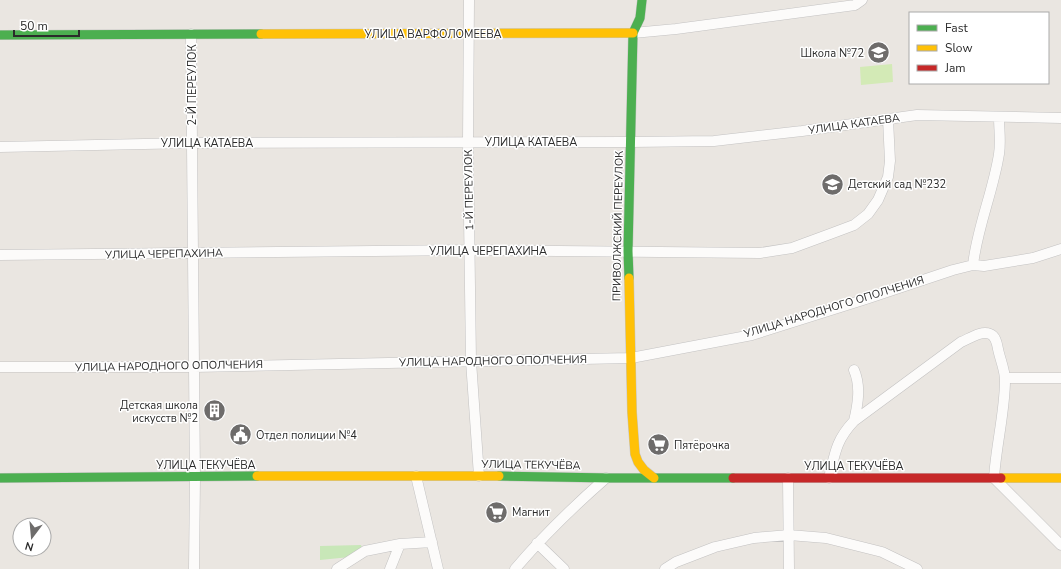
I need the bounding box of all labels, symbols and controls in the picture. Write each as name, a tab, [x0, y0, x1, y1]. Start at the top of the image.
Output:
scale bar	[14, 12, 79, 38]
legend	[909, 12, 1049, 84]
text: 50 m	[20, 18, 48, 34]
text: Fast	[945, 20, 968, 36]
street label: УЛИЦА ВАРФОЛОМЕЕВА	[363, 27, 502, 42]
school or university icon: Школа №72	[866, 40, 892, 66]
text: Slow	[945, 40, 973, 56]
street label: 2-Й ПЕРЕУЛОК	[185, 44, 200, 126]
place label: Школа №72	[800, 46, 864, 61]
text: Jam	[944, 60, 966, 76]
street label: УЛИЦА КАТАЕВА	[806, 110, 901, 138]
street label: УЛИЦА КАТАЕВА	[484, 135, 577, 150]
street label: УЛИЦА КАТАЕВА	[160, 136, 253, 151]
street label: 1-Й ПЕРЕУЛОК	[461, 149, 477, 231]
street label: ПРИВОЛЖСКИЙ ПЕРЕУЛОК	[609, 151, 627, 301]
school or university icon: Детский сад №232	[819, 171, 845, 197]
place label: Детский сад №232	[848, 177, 946, 192]
street label: УЛИЦА ЧЕРЕПАХИНА	[428, 244, 547, 259]
street label: УЛИЦА ЧЕРЕПАХИНА	[104, 245, 223, 263]
street label: УЛИЦА НАРОДНОГО ОПОЛЧЕНИЯ	[741, 272, 926, 342]
street label: УЛИЦА НАРОДНОГО ОПОЛЧЕНИЯ	[398, 352, 587, 370]
street label: УЛИЦА НАРОДНОГО ОПОЛЧЕНИЯ	[74, 357, 263, 375]
place label: Детская школа искусств №2	[120, 398, 198, 426]
building icon: Детская школа искусств №2	[201, 398, 227, 424]
public building icon: Отдел полиции №4	[227, 422, 253, 448]
place label: Отдел полиции №4	[256, 428, 357, 443]
supermarket icon: Пятёрочка	[646, 432, 672, 458]
place label: Пятёрочка	[674, 438, 730, 453]
street label: УЛИЦА ТЕКУЧЁВА	[480, 457, 581, 473]
street label: УЛИЦА ТЕКУЧЁВА	[155, 458, 256, 473]
street label: УЛИЦА ТЕКУЧЁВА	[803, 459, 904, 474]
supermarket icon: Магнит	[484, 499, 510, 525]
place label: Магнит	[512, 505, 550, 520]
north arrow	[12, 517, 52, 557]
text: N	[23, 538, 35, 554]

